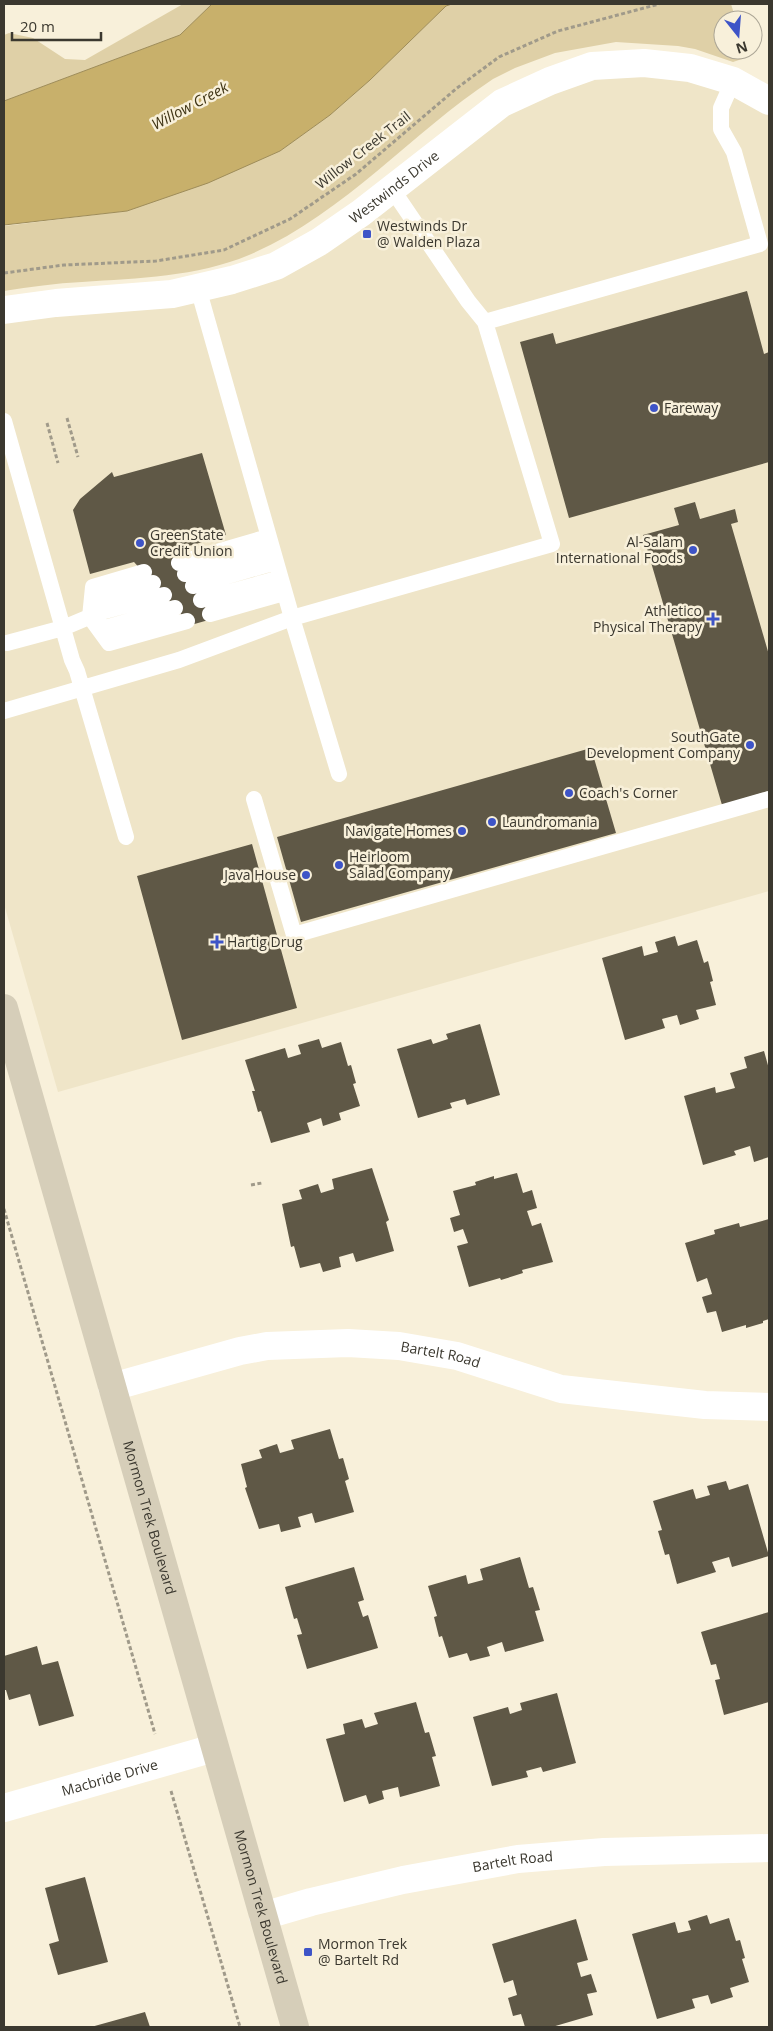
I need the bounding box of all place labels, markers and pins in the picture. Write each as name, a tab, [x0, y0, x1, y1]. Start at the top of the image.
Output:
place label: Westwinds Dr @ Walden Plaza	[377, 216, 480, 251]
marker: Westwinds Dr @ Walden Plaza	[361, 228, 373, 240]
place label: Fareway	[664, 398, 719, 417]
marker: Fareway	[648, 402, 660, 414]
place label: GreenState Credit Union	[150, 525, 232, 560]
place label: Al-Salam International Foods	[556, 532, 683, 567]
marker: GreenState Credit Union	[134, 537, 146, 549]
marker: Al-Salam International Foods	[687, 544, 699, 556]
place label: Athletico Physical Therapy	[593, 601, 703, 636]
marker: Athletico Physical Therapy	[706, 612, 720, 626]
place label: SouthGate Development Company	[586, 727, 741, 762]
marker: SouthGate Development Company	[744, 739, 756, 751]
place label: Coach's Corner	[579, 783, 678, 802]
marker: Coach's Corner	[563, 787, 575, 799]
place label: Laundromania	[502, 812, 598, 831]
marker: Laundromania	[486, 816, 498, 828]
place label: Navigate Homes	[345, 821, 452, 840]
marker: Navigate Homes	[456, 825, 468, 837]
place label: Heirloom Salad Company	[349, 847, 451, 882]
marker: Heirloom Salad Company	[333, 859, 345, 871]
place label: Java House	[222, 865, 296, 884]
marker: Java House	[300, 869, 312, 881]
place label: Hartig Drug	[227, 932, 303, 951]
marker: Hartig Drug	[211, 936, 223, 948]
place label: Mormon Trek @ Bartelt Rd	[318, 1934, 408, 1969]
marker: Mormon Trek @ Bartelt Rd	[302, 1946, 314, 1958]

